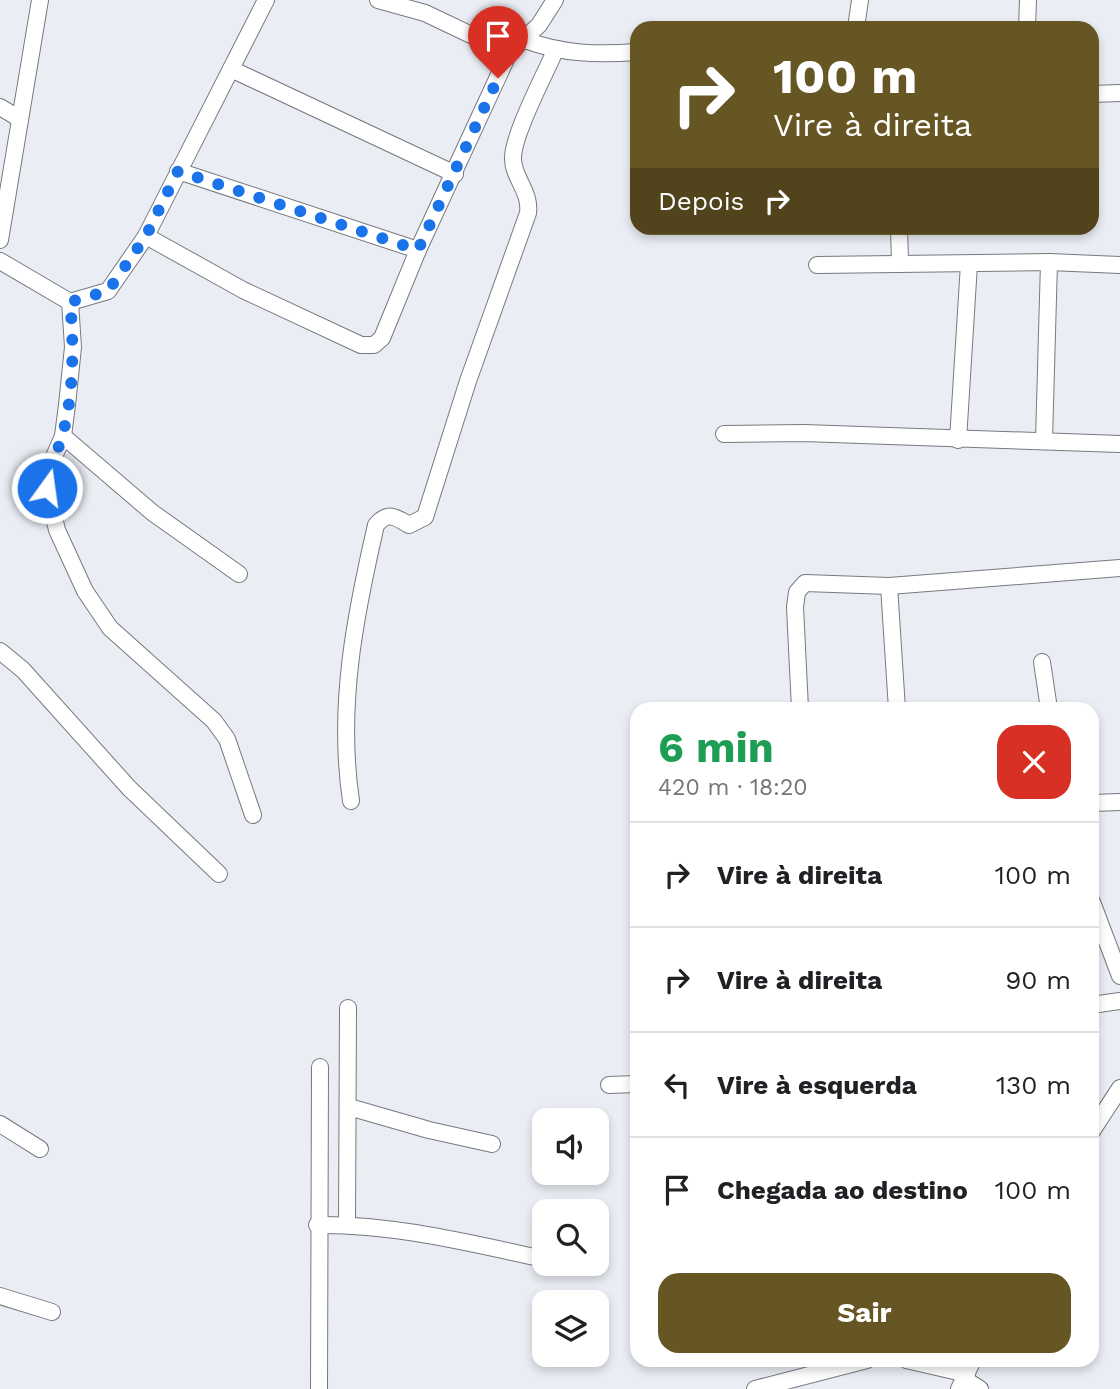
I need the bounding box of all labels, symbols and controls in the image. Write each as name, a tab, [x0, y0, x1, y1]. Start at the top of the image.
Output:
pin	[468, 6, 528, 78]
icon: arrive	[479, 17, 517, 55]
text: 100 m	[773, 47, 917, 105]
icon: right	[658, 49, 749, 140]
text: Vire à direita	[773, 106, 972, 144]
icon: right	[758, 182, 796, 220]
text: Depois	[658, 186, 744, 216]
position arrow	[10, 451, 84, 525]
text: 6 min	[658, 723, 774, 772]
button: close	[997, 725, 1071, 799]
text: 420 m · 18:20	[658, 774, 808, 801]
icon: right	[658, 856, 696, 894]
text: Vire à direita	[717, 860, 882, 890]
text: 100 m	[995, 860, 1071, 890]
icon: right	[658, 961, 696, 999]
text: Vire à direita	[717, 965, 882, 995]
text: 90 m	[1005, 965, 1071, 995]
icon: left	[658, 1066, 696, 1104]
text: Vire à esquerda	[717, 1070, 917, 1100]
text: 130 m	[996, 1070, 1071, 1100]
map controls	[532, 1108, 609, 1367]
button: sound	[532, 1108, 609, 1185]
icon: arrive	[658, 1171, 696, 1209]
text: Chegada ao destino	[717, 1175, 968, 1205]
text: 100 m	[995, 1175, 1071, 1205]
button: search	[532, 1199, 609, 1276]
button: Sair	[658, 1273, 1071, 1353]
button: layers	[532, 1290, 609, 1367]

